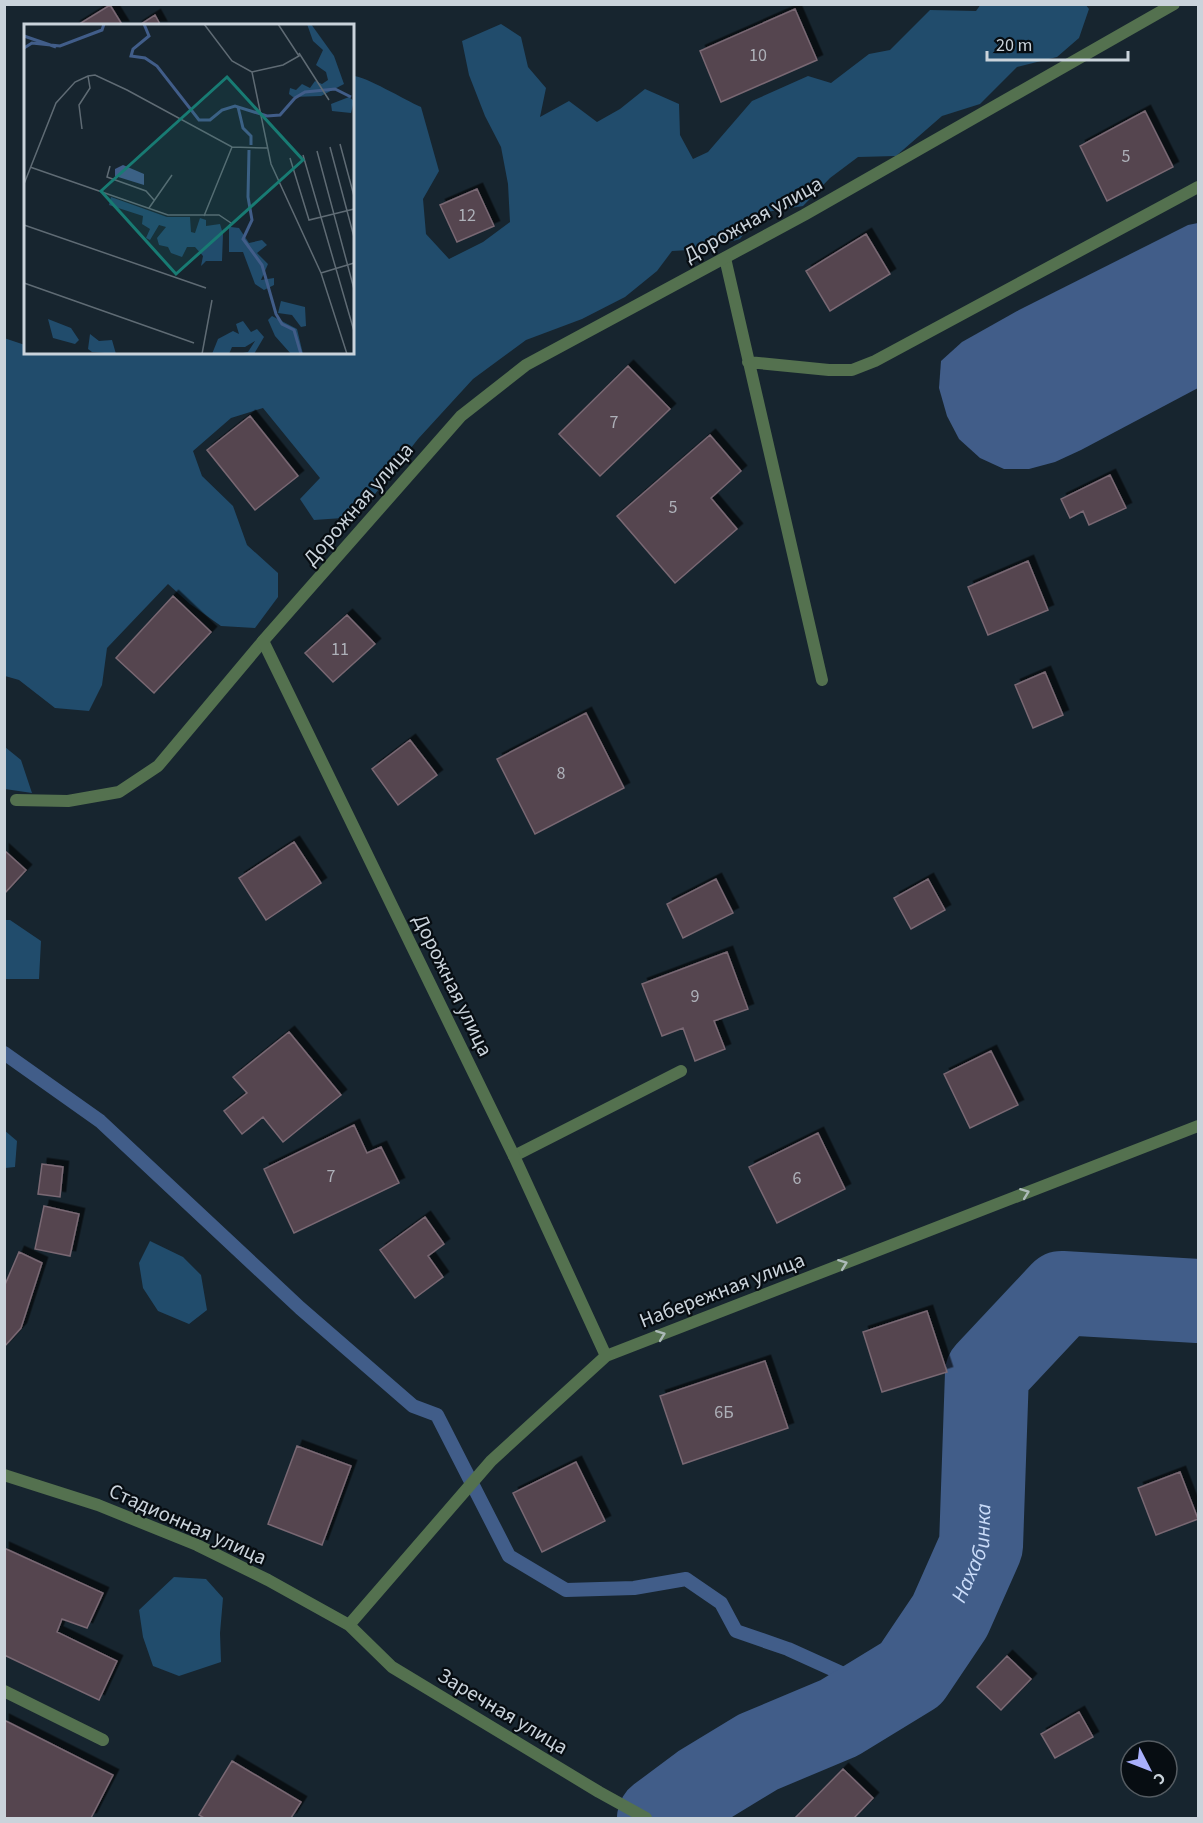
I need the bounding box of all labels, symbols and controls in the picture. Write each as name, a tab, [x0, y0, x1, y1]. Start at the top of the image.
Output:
inset map	[24, 24, 354, 354]
scale bar	[987, 24, 1128, 62]
text: 20 m	[996, 33, 1032, 58]
house number: 10	[749, 43, 767, 68]
house number: 5	[1122, 144, 1131, 169]
street label: Дорожная улица	[678, 168, 828, 270]
house number: 12	[458, 203, 476, 228]
house number: 7	[610, 410, 619, 435]
street label: Дорожная улица	[296, 436, 420, 572]
house number: 5	[669, 495, 678, 520]
house number: 11	[331, 637, 349, 662]
house number: 8	[557, 761, 566, 786]
street label: Дорожная улица	[406, 909, 500, 1061]
house number: 9	[691, 984, 700, 1009]
house number: 7	[327, 1164, 336, 1189]
house number: 6	[793, 1166, 802, 1191]
one-way arrow	[1019, 1188, 1029, 1201]
street label: Набережная улица	[635, 1245, 809, 1335]
one-way arrow	[837, 1259, 848, 1271]
one-way arrow	[655, 1329, 666, 1342]
house number: 6Б	[714, 1400, 734, 1425]
street label: Стадионная улица	[104, 1476, 272, 1572]
water label: Нахабинка	[943, 1503, 999, 1608]
street label: Заречная улица	[432, 1660, 574, 1762]
north arrow	[1119, 1739, 1179, 1799]
text: С	[1148, 1768, 1171, 1789]

